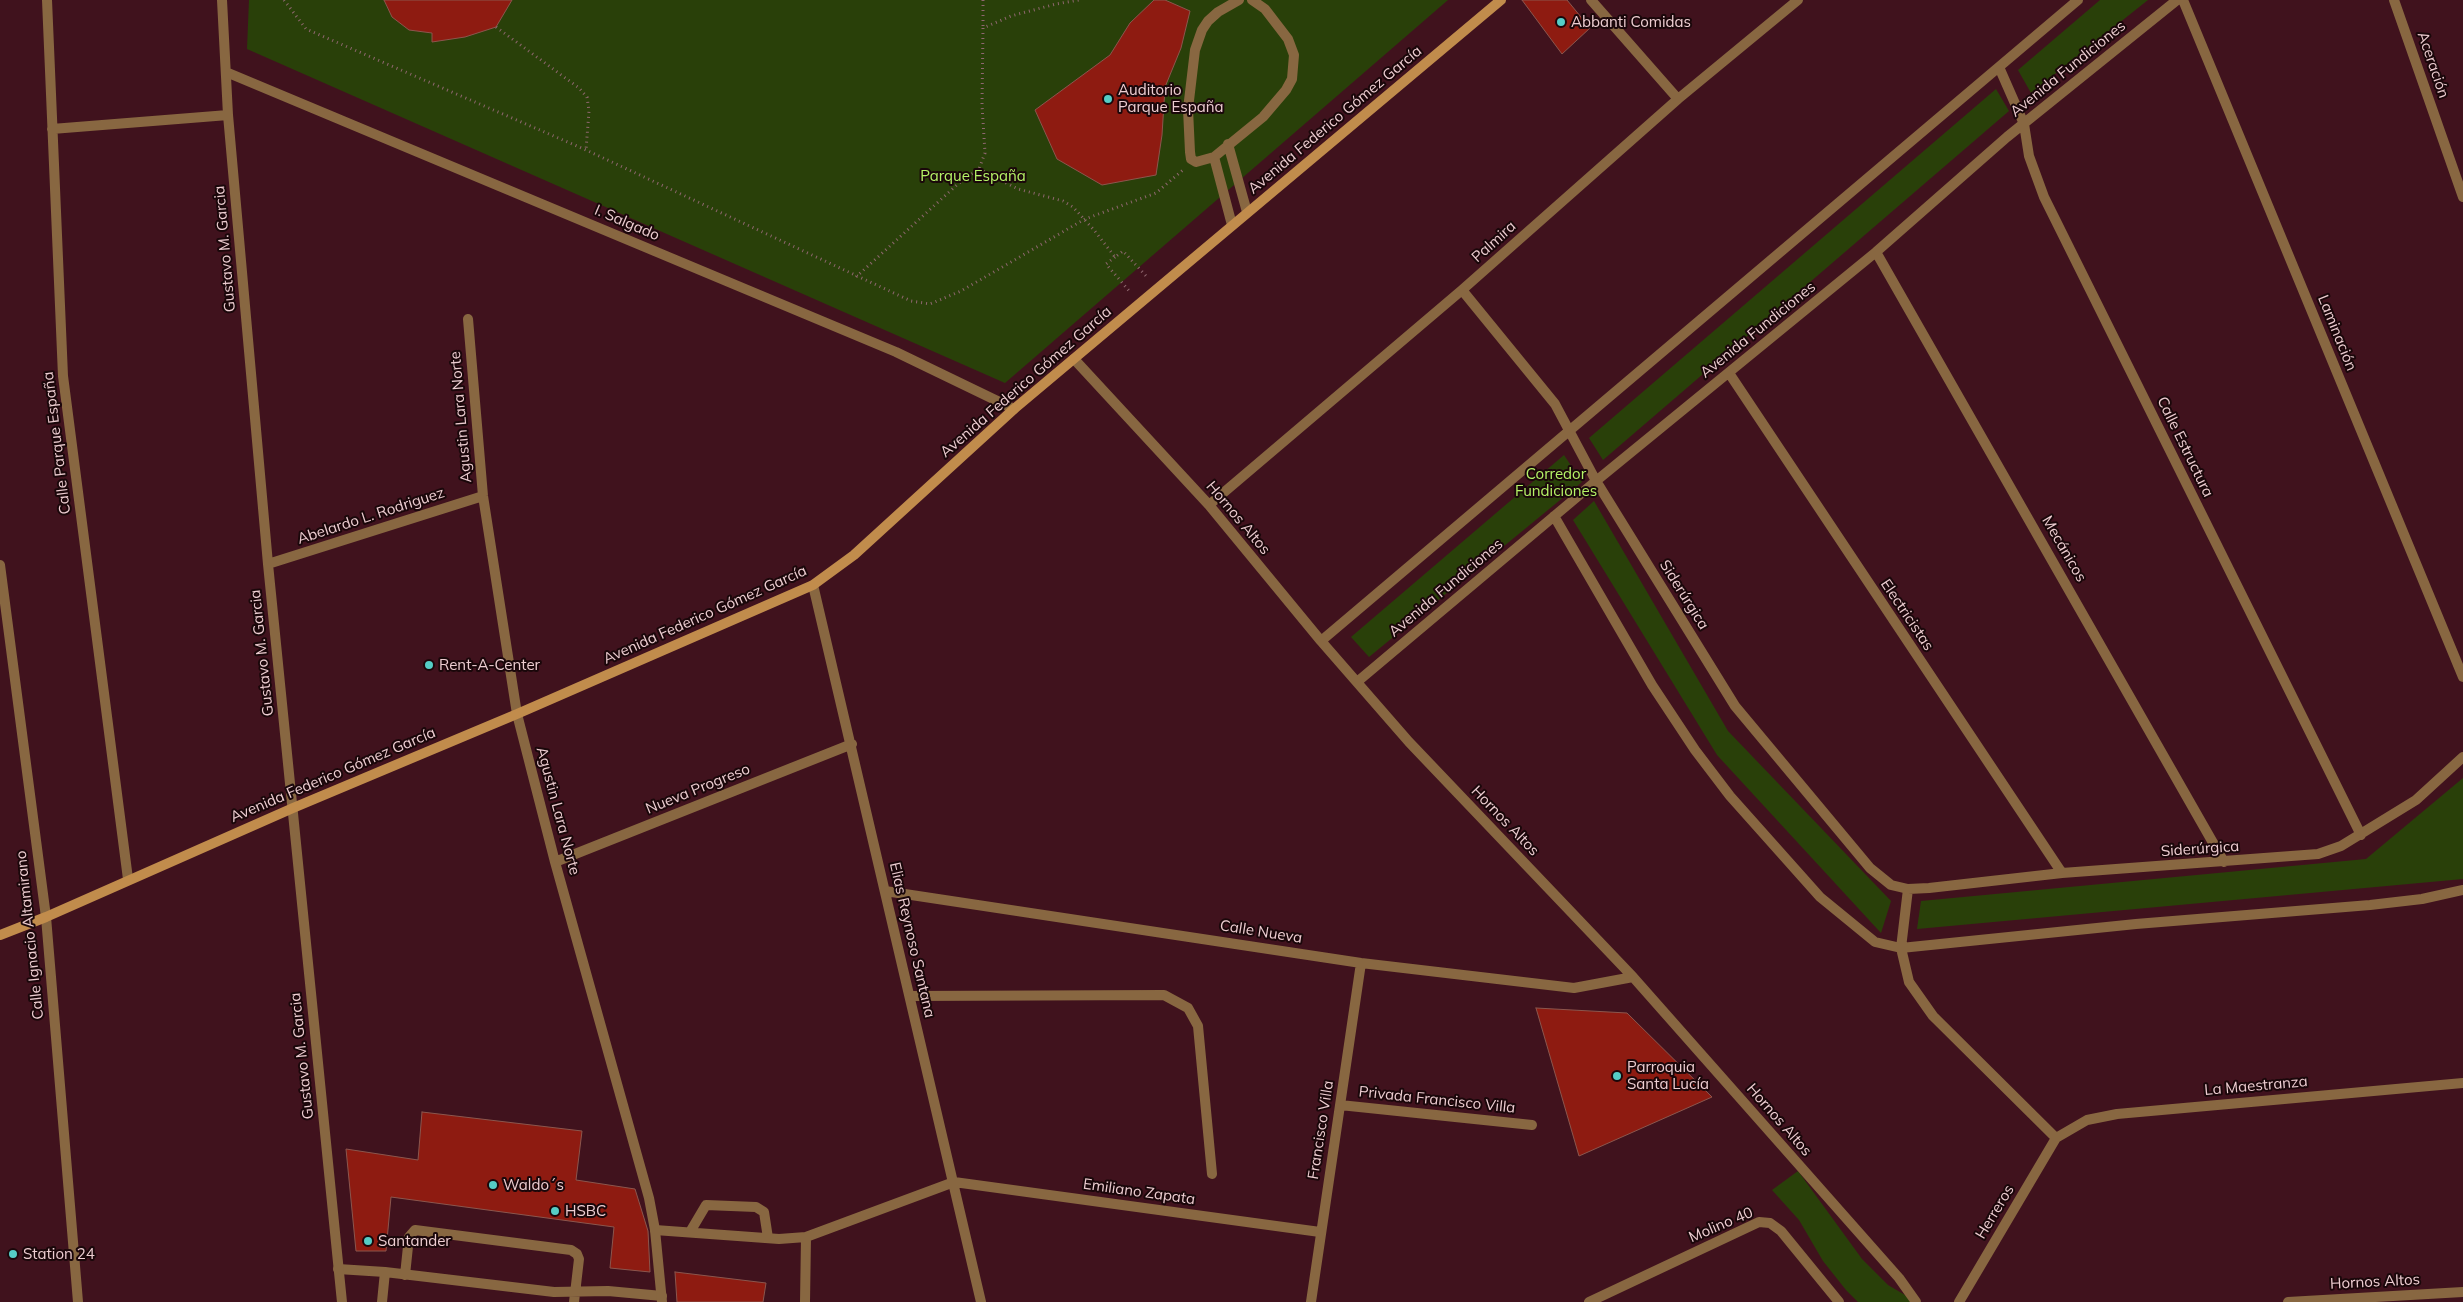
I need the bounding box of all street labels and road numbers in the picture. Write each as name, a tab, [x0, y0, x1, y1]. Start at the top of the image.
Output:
street label: Avenida Fundiciones	[2007, 17, 2129, 121]
street label: Aceración	[2413, 29, 2453, 101]
street label: Avenida Federico Gómez García	[1245, 42, 1425, 198]
street label: Gustavo M. Garcia	[210, 185, 240, 313]
street label: I. Salgado	[592, 201, 662, 245]
street label: Palmira	[1468, 218, 1520, 266]
street label: Avenida Fundiciones	[1697, 278, 1819, 382]
street label: Laminación	[2314, 293, 2360, 373]
street label: Avenida Federico Gómez García	[937, 303, 1115, 461]
street label: Agustin Lara Norte	[446, 350, 476, 484]
street label: Calle Parque España	[39, 371, 75, 515]
street label: Calle Estructura	[2153, 394, 2217, 500]
street label: Hornos Altos	[1202, 478, 1274, 558]
street label: Abelardo L. Rodriguez	[295, 484, 447, 548]
street label: Mecánicos	[2038, 513, 2090, 585]
street label: Avenida Fundiciones	[1385, 535, 1507, 641]
street label: Siderúrgica	[1656, 557, 1712, 633]
street label: Avenida Federico Gómez García	[600, 562, 810, 668]
street label: Electricistas	[1877, 576, 1937, 654]
street label: Gustavo M. Garcia	[246, 589, 278, 717]
street label: Avenida Federico Gómez García	[228, 724, 438, 826]
street label: Agustin Lara Norte	[532, 745, 584, 877]
street label: Nueva Progreso	[643, 760, 753, 818]
street label: Hornos Altos	[1467, 782, 1543, 860]
street label: Siderúrgica	[2160, 837, 2240, 861]
street label: Calle Ignacio Altamirano	[12, 850, 48, 1020]
street label: Elias Reynoso Santana	[885, 861, 939, 1019]
street label: Calle Nueva	[1219, 917, 1303, 947]
street label: Gustavo M. Garcia	[286, 992, 318, 1120]
street label: La Maestranza	[2204, 1073, 2308, 1099]
street label: Francisco Villa	[1304, 1079, 1338, 1181]
street label: Hornos Altos	[1743, 1080, 1815, 1160]
street label: Privada Francisco Villa	[1358, 1083, 1516, 1117]
street label: Emiliano Zapata	[1082, 1175, 1196, 1209]
street label: Herreros	[1972, 1182, 2018, 1242]
street label: Molino 40	[1686, 1203, 1756, 1247]
street label: Hornos Altos	[2330, 1271, 2420, 1293]

